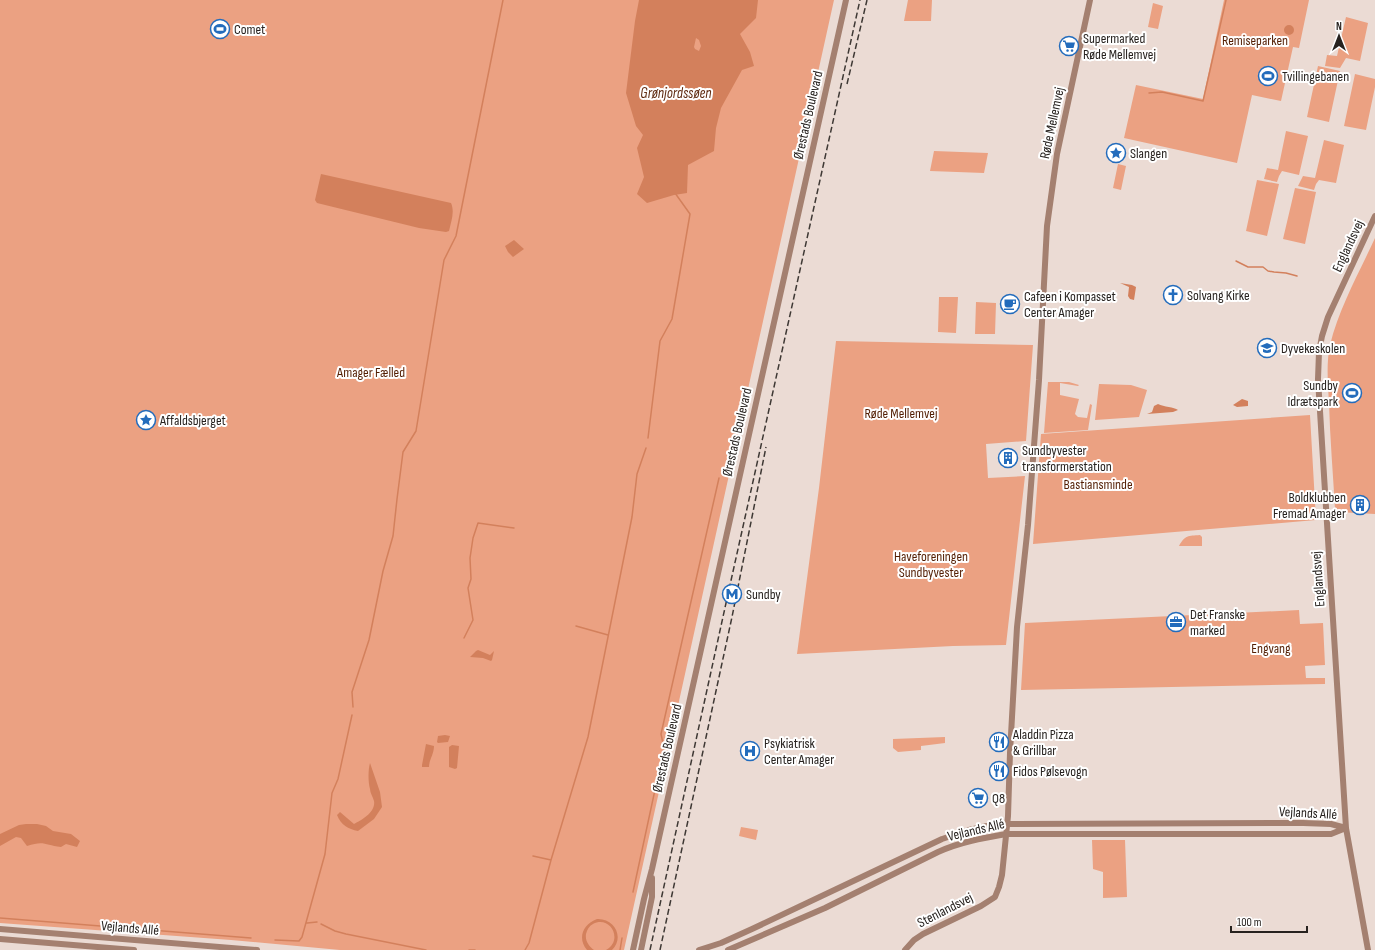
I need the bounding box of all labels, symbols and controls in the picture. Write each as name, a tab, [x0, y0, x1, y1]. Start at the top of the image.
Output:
north arrow	[1319, 16, 1359, 56]
sports icon: Comet	[209, 18, 231, 40]
text: N	[1336, 20, 1342, 33]
place label: Comet	[234, 21, 265, 38]
place label: Supermarked Røde Mellemvej	[1083, 30, 1156, 63]
park label: Remiseparken	[1222, 32, 1288, 49]
supermarket icon: Supermarked Røde Mellemvej	[1058, 35, 1080, 57]
sports icon: Tvillingebanen	[1257, 65, 1279, 87]
place label: Tvillingebanen	[1282, 68, 1349, 85]
street label: Ørestads Boulevard	[790, 69, 826, 161]
water label: Grønjordssøen	[640, 84, 712, 103]
street label: Røde Mellemvej	[1036, 86, 1068, 160]
place icon: Slangen	[1105, 142, 1127, 164]
place label: Slangen	[1130, 145, 1167, 162]
street label: Englandsvej	[1329, 217, 1367, 275]
church icon: Solvang Kirke	[1162, 284, 1184, 306]
place label: Solvang Kirke	[1187, 287, 1250, 304]
place label: Cafeen i Kompasset Center Amager	[1024, 288, 1116, 321]
cafe icon: Cafeen i Kompasset Center Amager	[999, 293, 1021, 315]
school or university icon: Dyvekeskolen	[1256, 337, 1278, 359]
place label: Dyvekeskolen	[1281, 340, 1345, 357]
park label: Amager Fælled	[336, 364, 405, 381]
place label: Sundby Idrætspark	[1287, 377, 1339, 410]
sports icon: Sundby Idrætspark	[1341, 382, 1363, 404]
street label: Ørestads Boulevard	[719, 386, 755, 478]
park label: Røde Mellemvej	[865, 405, 937, 422]
place icon: Affaldsbjerget	[135, 409, 157, 431]
place label: Affaldsbjerget	[159, 412, 226, 429]
place label: Sundbyvester transformerstation	[1022, 442, 1112, 475]
building icon: Sundbyvester transformerstation	[997, 447, 1019, 469]
park label: Bastiansminde	[1063, 476, 1133, 493]
place label: Boldklubben Fremad Amager	[1273, 489, 1346, 522]
building icon: Boldklubben Fremad Amager	[1349, 494, 1371, 516]
park label: Haveforeningen Sundbyvester	[894, 548, 968, 581]
street label: Englandsvej	[1308, 551, 1328, 607]
metro station icon: Sundby	[721, 583, 743, 605]
place label: Sundby	[746, 586, 781, 603]
place label: Det Franske marked	[1190, 606, 1245, 639]
office icon: Det Franske marked	[1165, 611, 1187, 633]
park label: Engvang	[1251, 640, 1291, 657]
street label: Ørestads Boulevard	[649, 702, 685, 794]
place label: Aladdin Pizza & Grillbar	[1012, 726, 1074, 759]
restaurant icon: Aladdin Pizza & Grillbar	[988, 731, 1010, 753]
place label: Psykiatrisk Center Amager	[764, 735, 834, 768]
hospital icon: Psykiatrisk Center Amager	[739, 740, 761, 762]
restaurant icon: Fidos Pølsevogn	[988, 760, 1010, 782]
place label: Fidos Pølsevogn	[1013, 763, 1088, 780]
supermarket icon: Q8	[967, 787, 989, 809]
place label: Q8	[992, 790, 1005, 807]
street label: Vejlands Allé	[1279, 803, 1337, 823]
street label: Vejlands Allé	[946, 815, 1006, 845]
street label: Stenlandsvej	[914, 889, 976, 931]
scale bar	[1231, 908, 1307, 934]
text: 100 m	[1237, 915, 1262, 930]
street label: Vejlands Allé	[100, 917, 160, 939]

